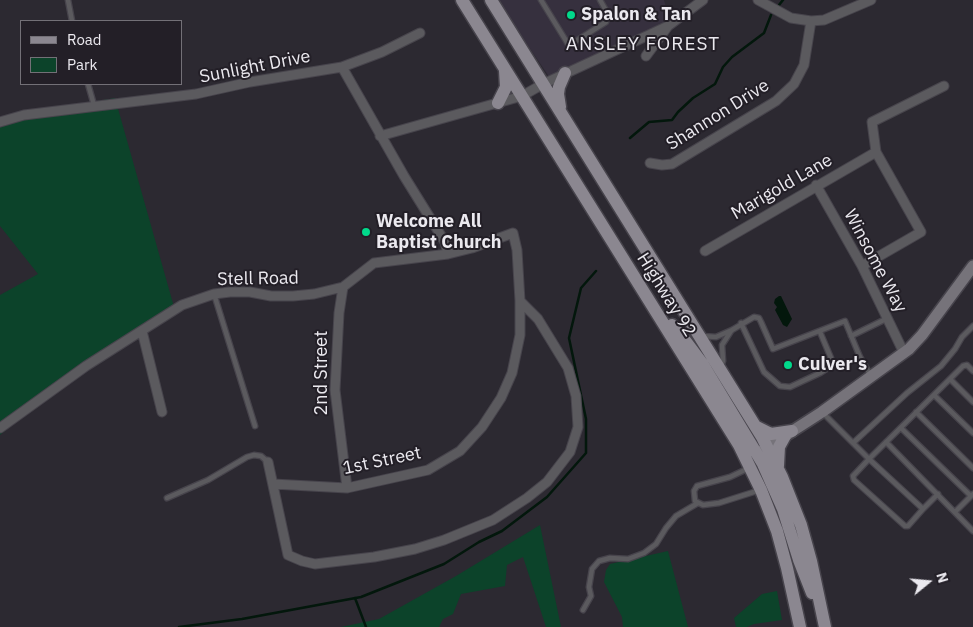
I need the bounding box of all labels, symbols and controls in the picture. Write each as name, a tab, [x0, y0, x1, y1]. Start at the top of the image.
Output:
place label: Spalon & Tan	[581, 4, 691, 26]
marker: Spalon & Tan	[565, 9, 577, 21]
legend	[20, 20, 182, 85]
text: Road	[67, 30, 102, 49]
district label: ANSLEY FOREST	[564, 34, 722, 56]
street label: Sunlight Drive	[198, 46, 312, 88]
text: Park	[67, 55, 97, 74]
street label: Shannon Drive	[663, 75, 773, 155]
street label: Marigold Lane	[728, 149, 836, 225]
street label: Winsome Way	[839, 206, 911, 316]
place label: Welcome All Baptist Church	[376, 211, 502, 253]
marker: Welcome All Baptist Church	[360, 226, 372, 238]
street label: Highway 92	[632, 249, 700, 341]
street label: Stell Road	[217, 267, 299, 291]
street label: 2nd Street	[311, 330, 333, 416]
place label: Culver's	[798, 354, 867, 376]
marker: Culver's	[782, 359, 794, 371]
street label: 1st Street	[341, 442, 423, 480]
north arrow	[903, 557, 953, 607]
text: N	[932, 570, 952, 585]

